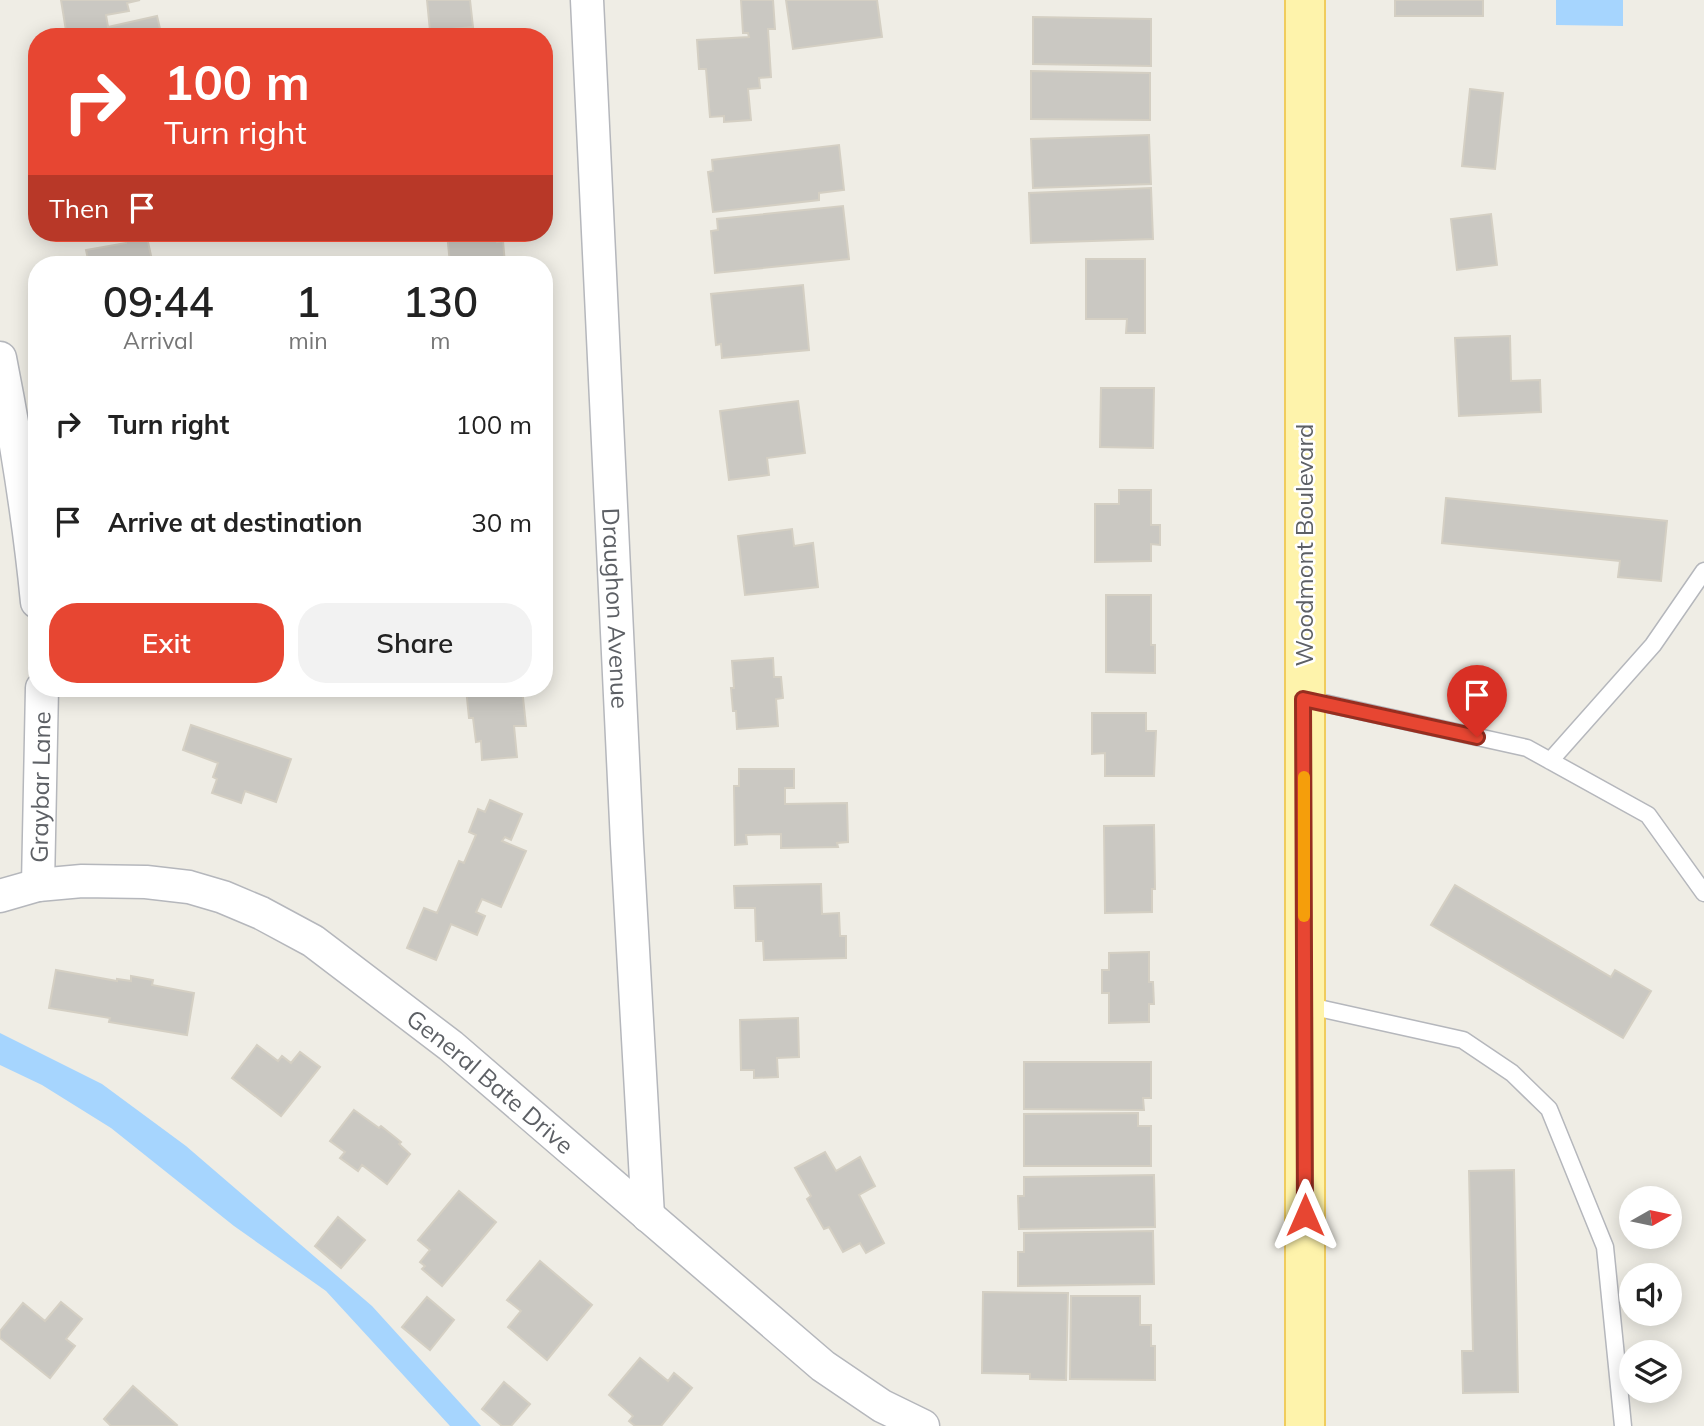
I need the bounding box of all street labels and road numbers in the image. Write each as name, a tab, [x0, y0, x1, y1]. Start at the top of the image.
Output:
street label: Woodmont Boulevard	[1289, 424, 1319, 666]
street label: Draughon Avenue	[596, 507, 636, 709]
street label: Graybar Lane	[23, 711, 57, 863]
street label: General Bate Drive	[401, 1003, 580, 1160]

